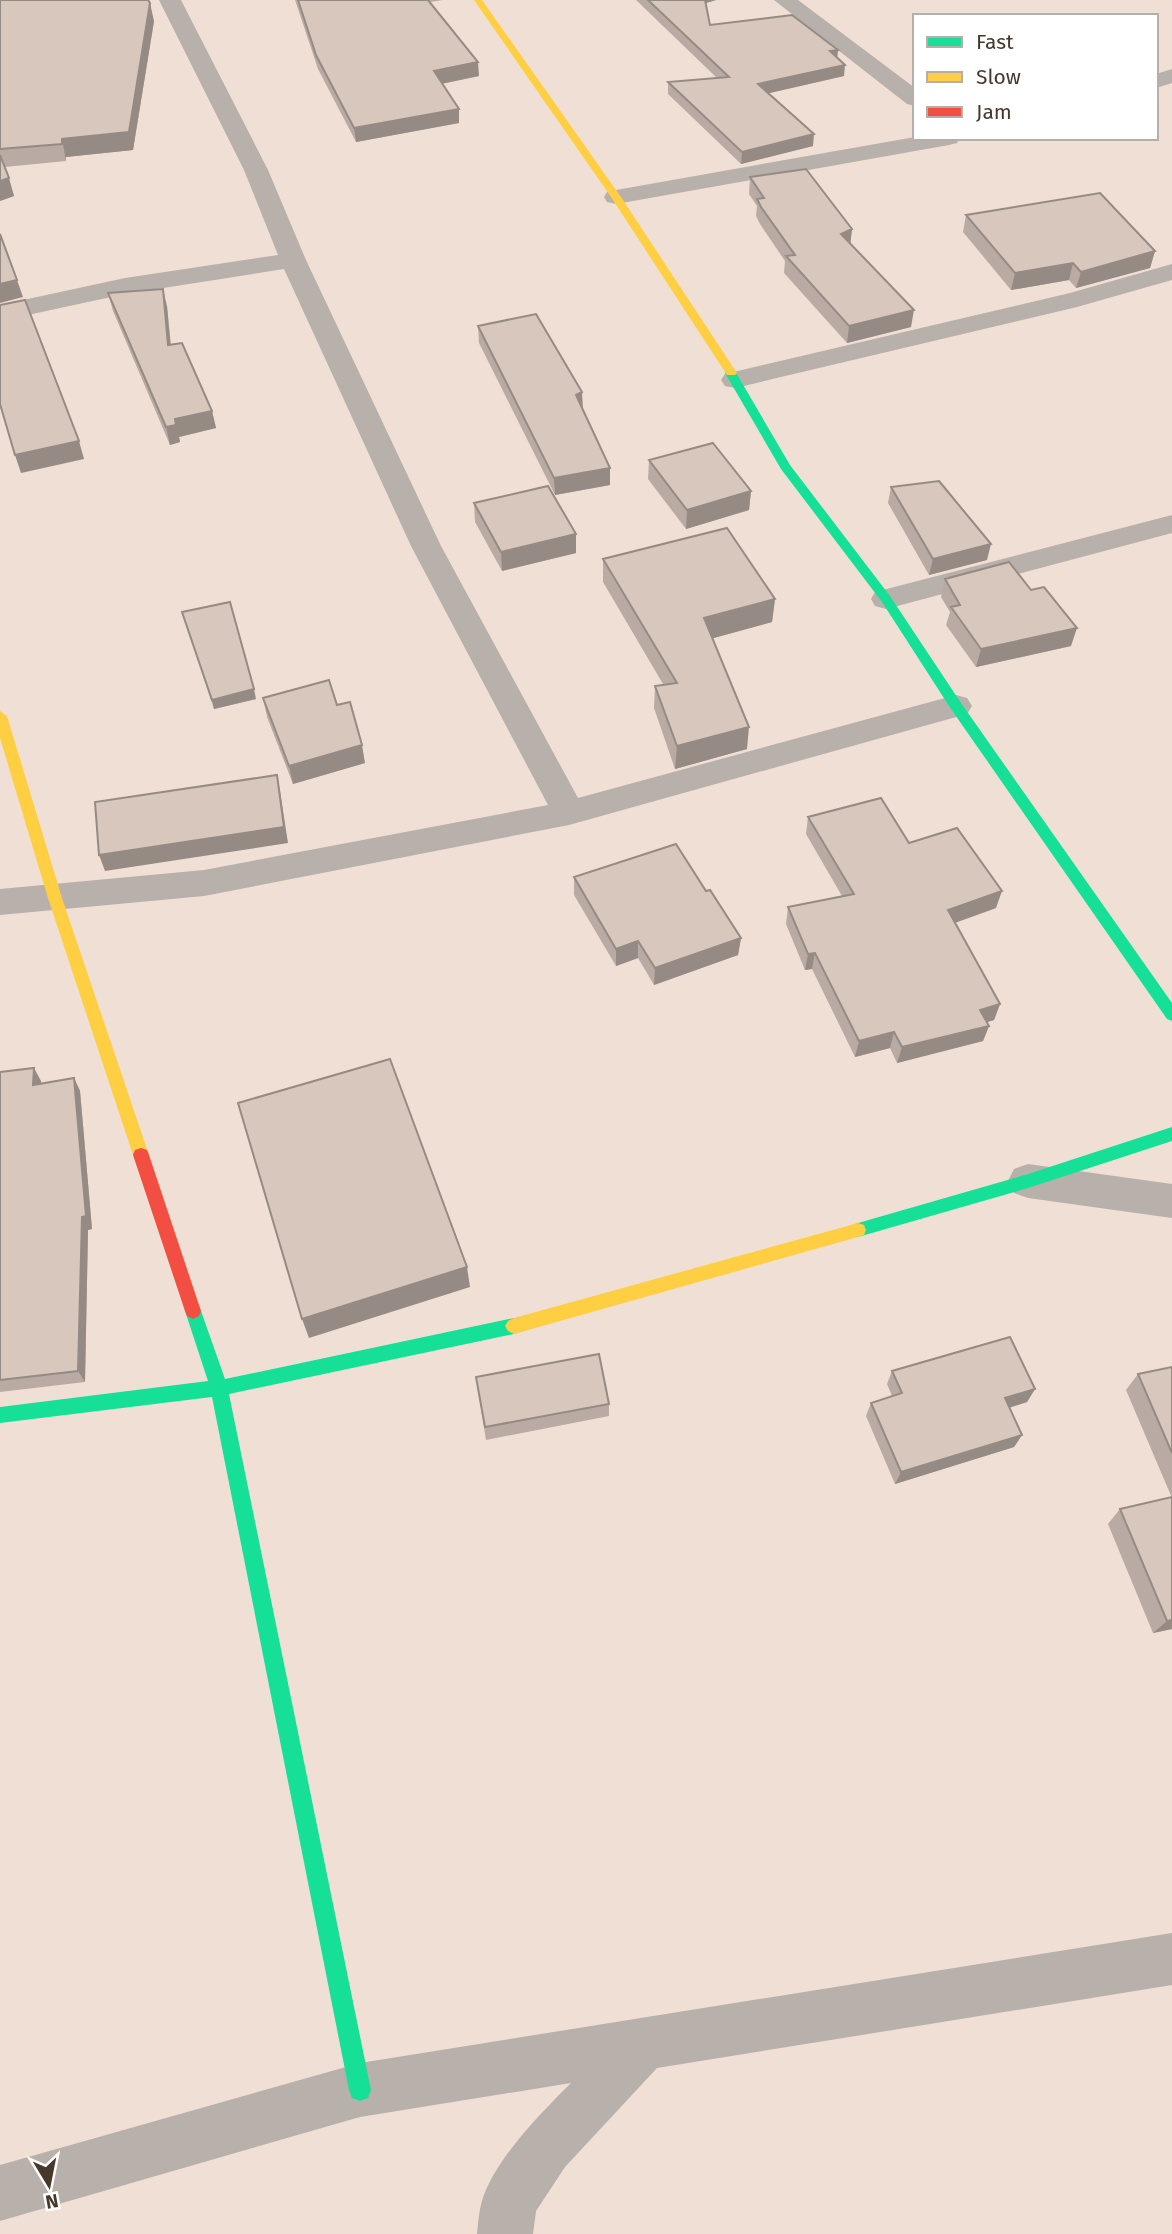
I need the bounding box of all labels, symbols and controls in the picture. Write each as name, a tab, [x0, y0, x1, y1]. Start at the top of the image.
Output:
legend	[913, 14, 1158, 140]
text: Fast	[976, 29, 1014, 55]
text: Slow	[976, 64, 1021, 90]
text: Jam	[976, 99, 1012, 125]
north arrow	[14, 2150, 84, 2220]
text: N	[44, 2189, 60, 2214]

